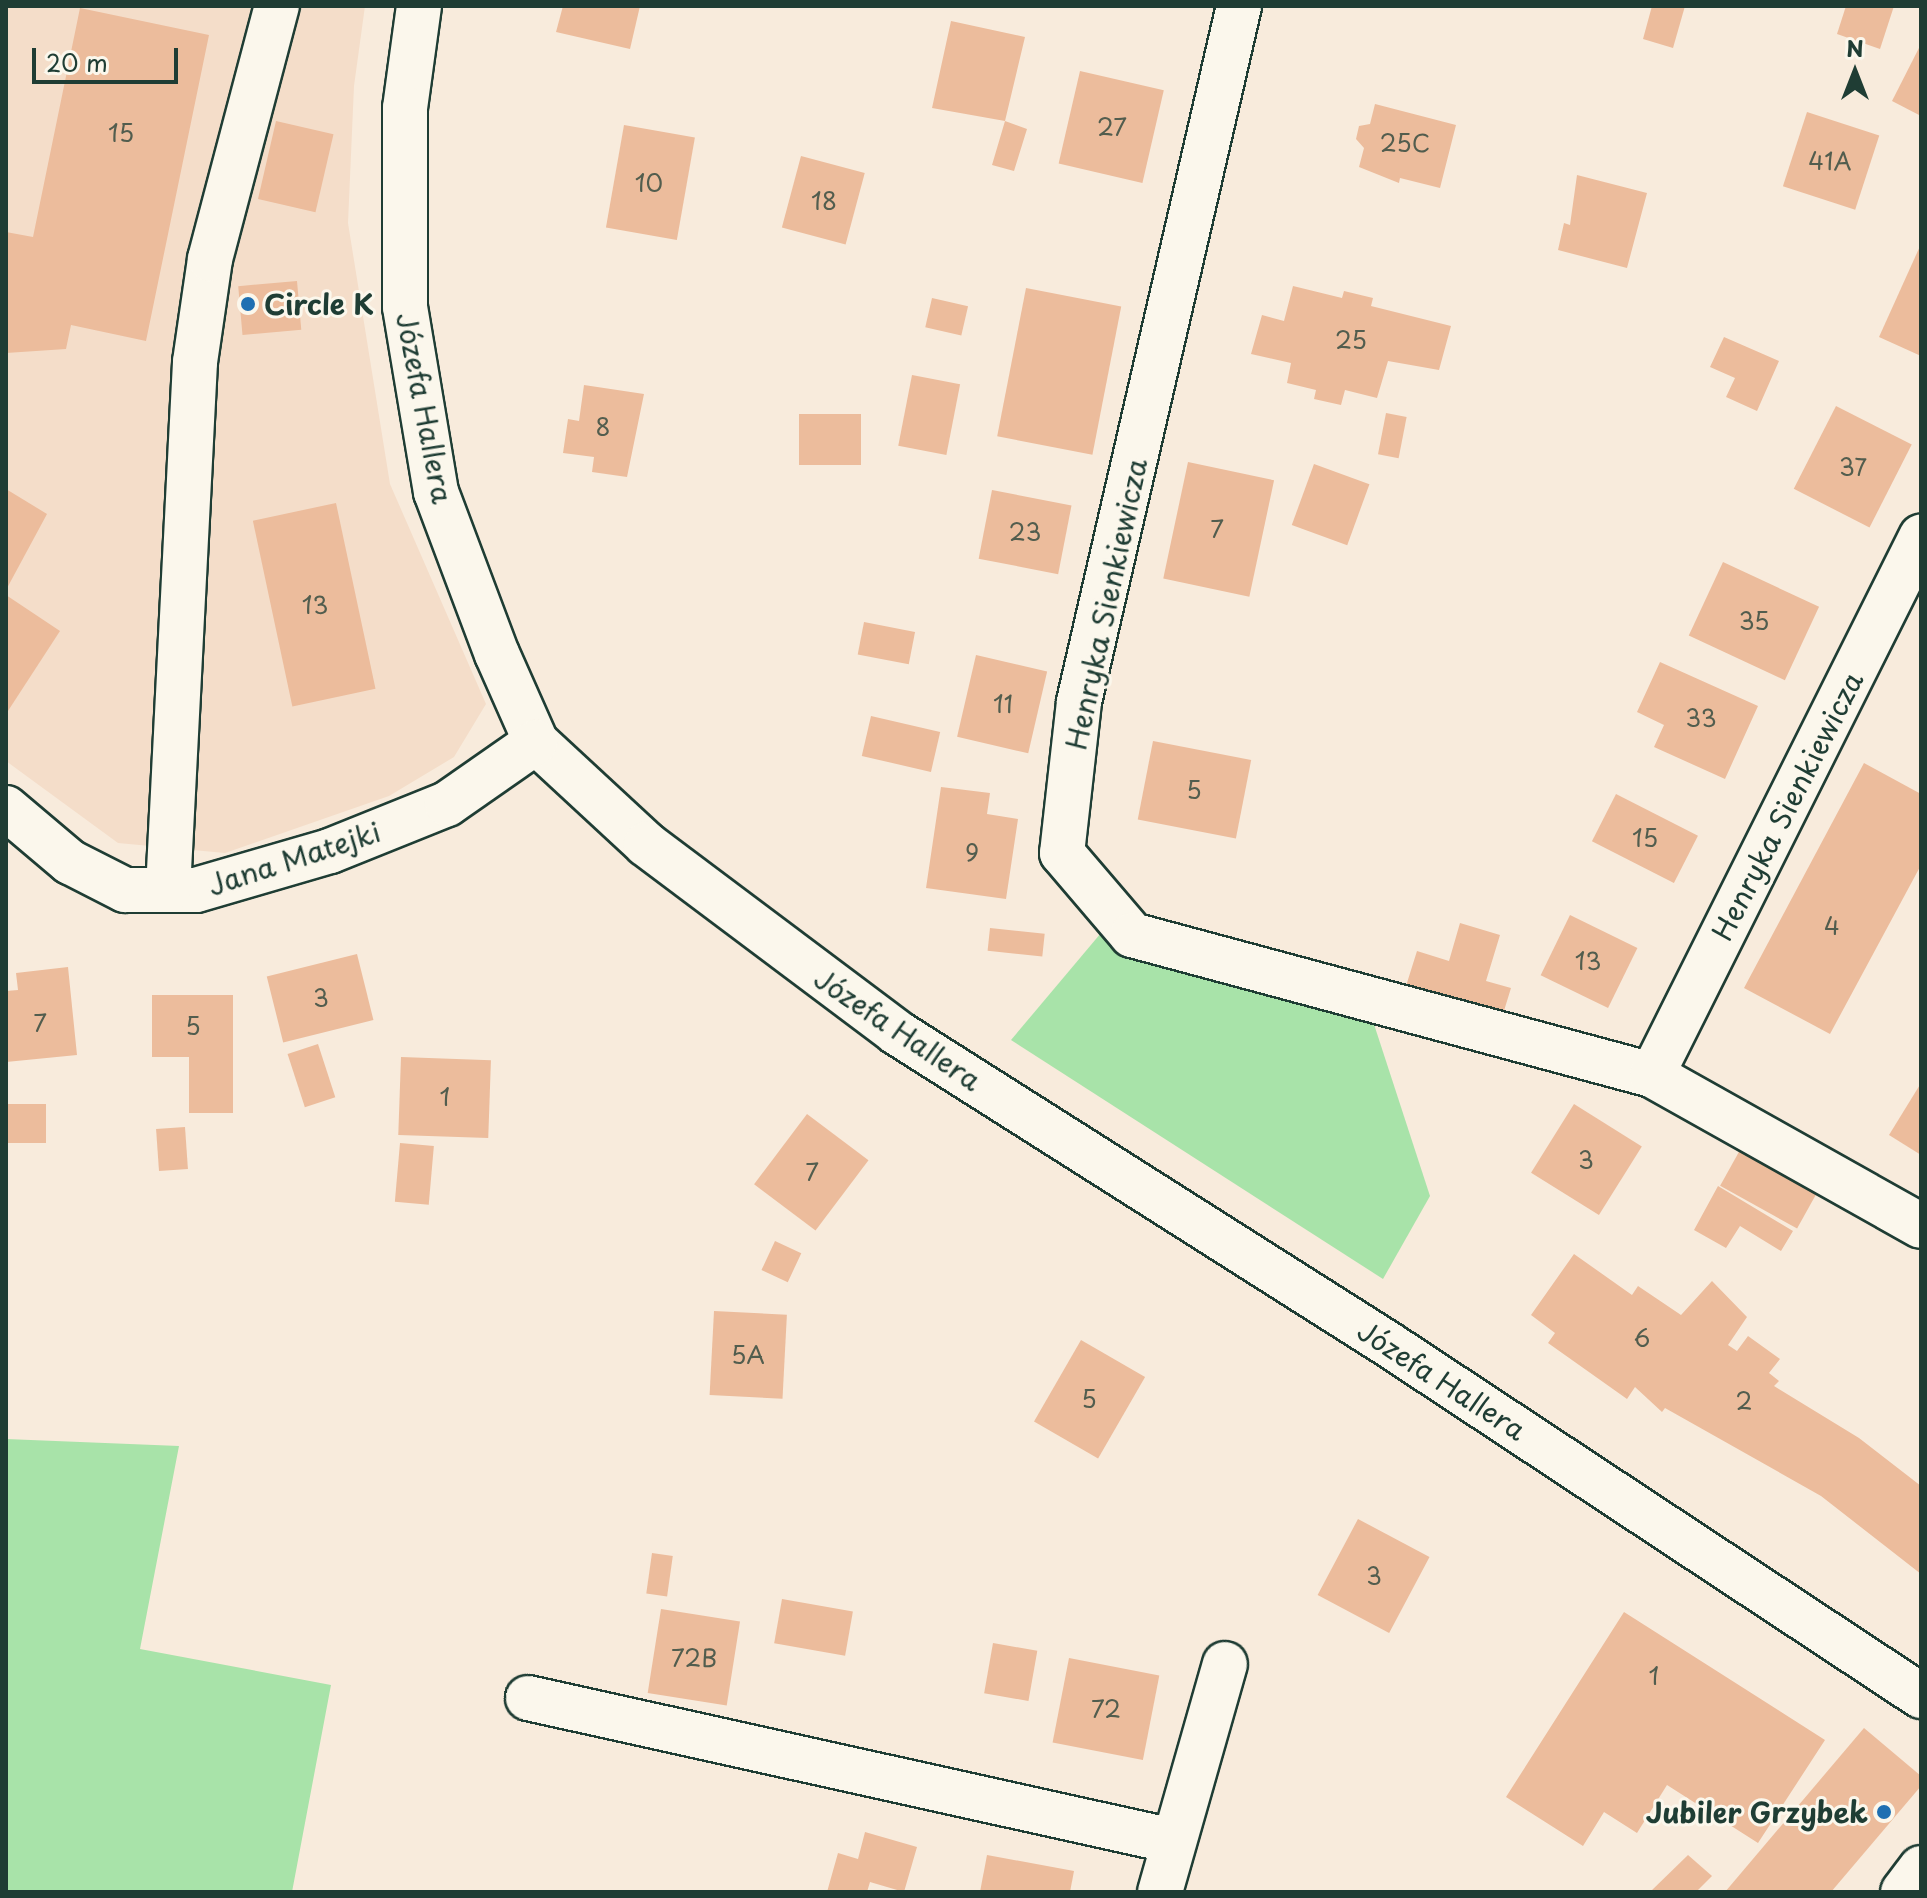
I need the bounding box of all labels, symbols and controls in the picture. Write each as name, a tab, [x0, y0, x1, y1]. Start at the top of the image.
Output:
text: N	[1846, 31, 1864, 64]
scale bar	[36, 32, 182, 82]
north arrow	[1815, 32, 1895, 112]
text: 20 m	[46, 44, 108, 80]
house number: 27	[1097, 113, 1127, 141]
house number: 15	[108, 119, 134, 147]
house number: 25C	[1380, 129, 1430, 157]
house number: 41A	[1808, 147, 1852, 175]
house number: 10	[635, 169, 663, 197]
house number: 18	[811, 187, 837, 215]
place label: Circle K	[264, 287, 376, 321]
marker: Circle K	[239, 295, 257, 313]
street label: Józefa Hallera	[390, 309, 460, 507]
house number: 25	[1335, 326, 1367, 354]
house number: 8	[596, 413, 610, 441]
house number: 37	[1839, 453, 1867, 481]
street label: Henryka Sienkiewicza	[1059, 455, 1153, 753]
house number: 7	[1210, 515, 1224, 543]
house number: 23	[1009, 518, 1041, 546]
house number: 13	[302, 591, 328, 619]
house number: 35	[1739, 607, 1769, 635]
street label: Henryka Sienkiewicza	[1705, 666, 1869, 946]
house number: 11	[993, 690, 1013, 718]
house number: 33	[1685, 704, 1717, 732]
house number: 5	[1186, 776, 1202, 804]
street label: Jana Matejki	[204, 815, 384, 901]
house number: 15	[1632, 824, 1658, 852]
house number: 9	[965, 839, 979, 867]
house number: 4	[1824, 912, 1840, 940]
house number: 13	[1575, 947, 1601, 975]
street label: Józefa Hallera	[808, 961, 988, 1097]
house number: 3	[313, 984, 329, 1012]
house number: 7	[33, 1009, 47, 1037]
house number: 5	[185, 1012, 201, 1040]
house number: 1	[440, 1083, 450, 1111]
house number: 3	[1578, 1146, 1594, 1174]
house number: 7	[805, 1158, 819, 1186]
street label: Józefa Hallera	[1351, 1313, 1533, 1447]
house number: 6	[1634, 1324, 1650, 1352]
house number: 5A	[731, 1341, 765, 1369]
house number: 5	[1081, 1385, 1097, 1413]
house number: 2	[1736, 1387, 1752, 1415]
house number: 3	[1366, 1562, 1382, 1590]
house number: 72B	[671, 1644, 717, 1672]
house number: 1	[1649, 1662, 1659, 1690]
house number: 72	[1091, 1695, 1121, 1723]
place label: Jubiler Grzybek	[1643, 1795, 1868, 1829]
marker: Jubiler Grzybek	[1875, 1803, 1893, 1821]

